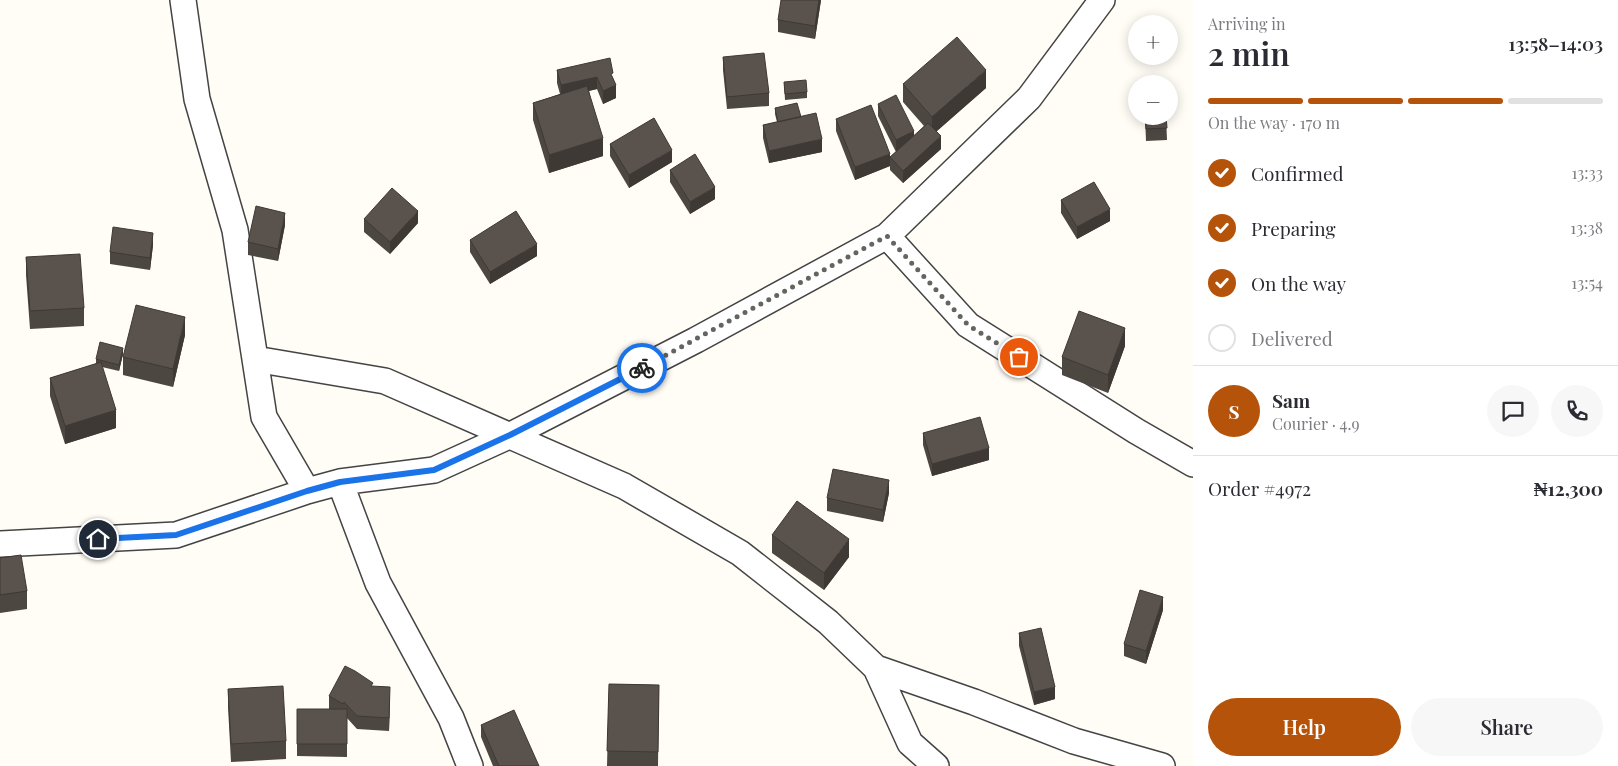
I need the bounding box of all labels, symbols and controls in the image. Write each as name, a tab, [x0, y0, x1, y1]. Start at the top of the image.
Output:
text: Arriving in	[1208, 13, 1286, 34]
map controls	[1128, 15, 1178, 125]
button: +	[1128, 15, 1178, 65]
text: 13:58–14:03	[1508, 30, 1603, 56]
text: 2 min	[1208, 31, 1290, 74]
button: −	[1128, 75, 1178, 125]
text: On the way · 170 m	[1208, 112, 1340, 133]
icon: check	[1208, 159, 1236, 187]
text: Confirmed	[1251, 160, 1344, 186]
text: 13:33	[1571, 162, 1603, 183]
icon: check	[1208, 214, 1236, 242]
text: Preparing	[1251, 215, 1336, 241]
text: 13:38	[1570, 217, 1603, 238]
icon: check	[1208, 269, 1236, 297]
text: On the way	[1251, 270, 1346, 296]
text: 13:54	[1571, 272, 1603, 293]
text: Delivered	[1251, 325, 1333, 351]
pin	[998, 336, 1040, 378]
courier	[617, 343, 667, 393]
icon: bag	[1005, 343, 1033, 371]
icon: bike	[628, 354, 656, 382]
button: chat	[1487, 385, 1539, 437]
button: phone	[1551, 385, 1603, 437]
text: Sam	[1272, 387, 1310, 413]
text: S	[1228, 398, 1240, 424]
text: Courier · 4.9	[1272, 413, 1360, 434]
text: Order #4972	[1208, 475, 1311, 501]
text: ₦12,300	[1534, 475, 1603, 501]
pin	[77, 518, 119, 560]
icon: home	[84, 525, 112, 553]
button: Help	[1208, 698, 1401, 756]
button: Share	[1411, 698, 1603, 756]

